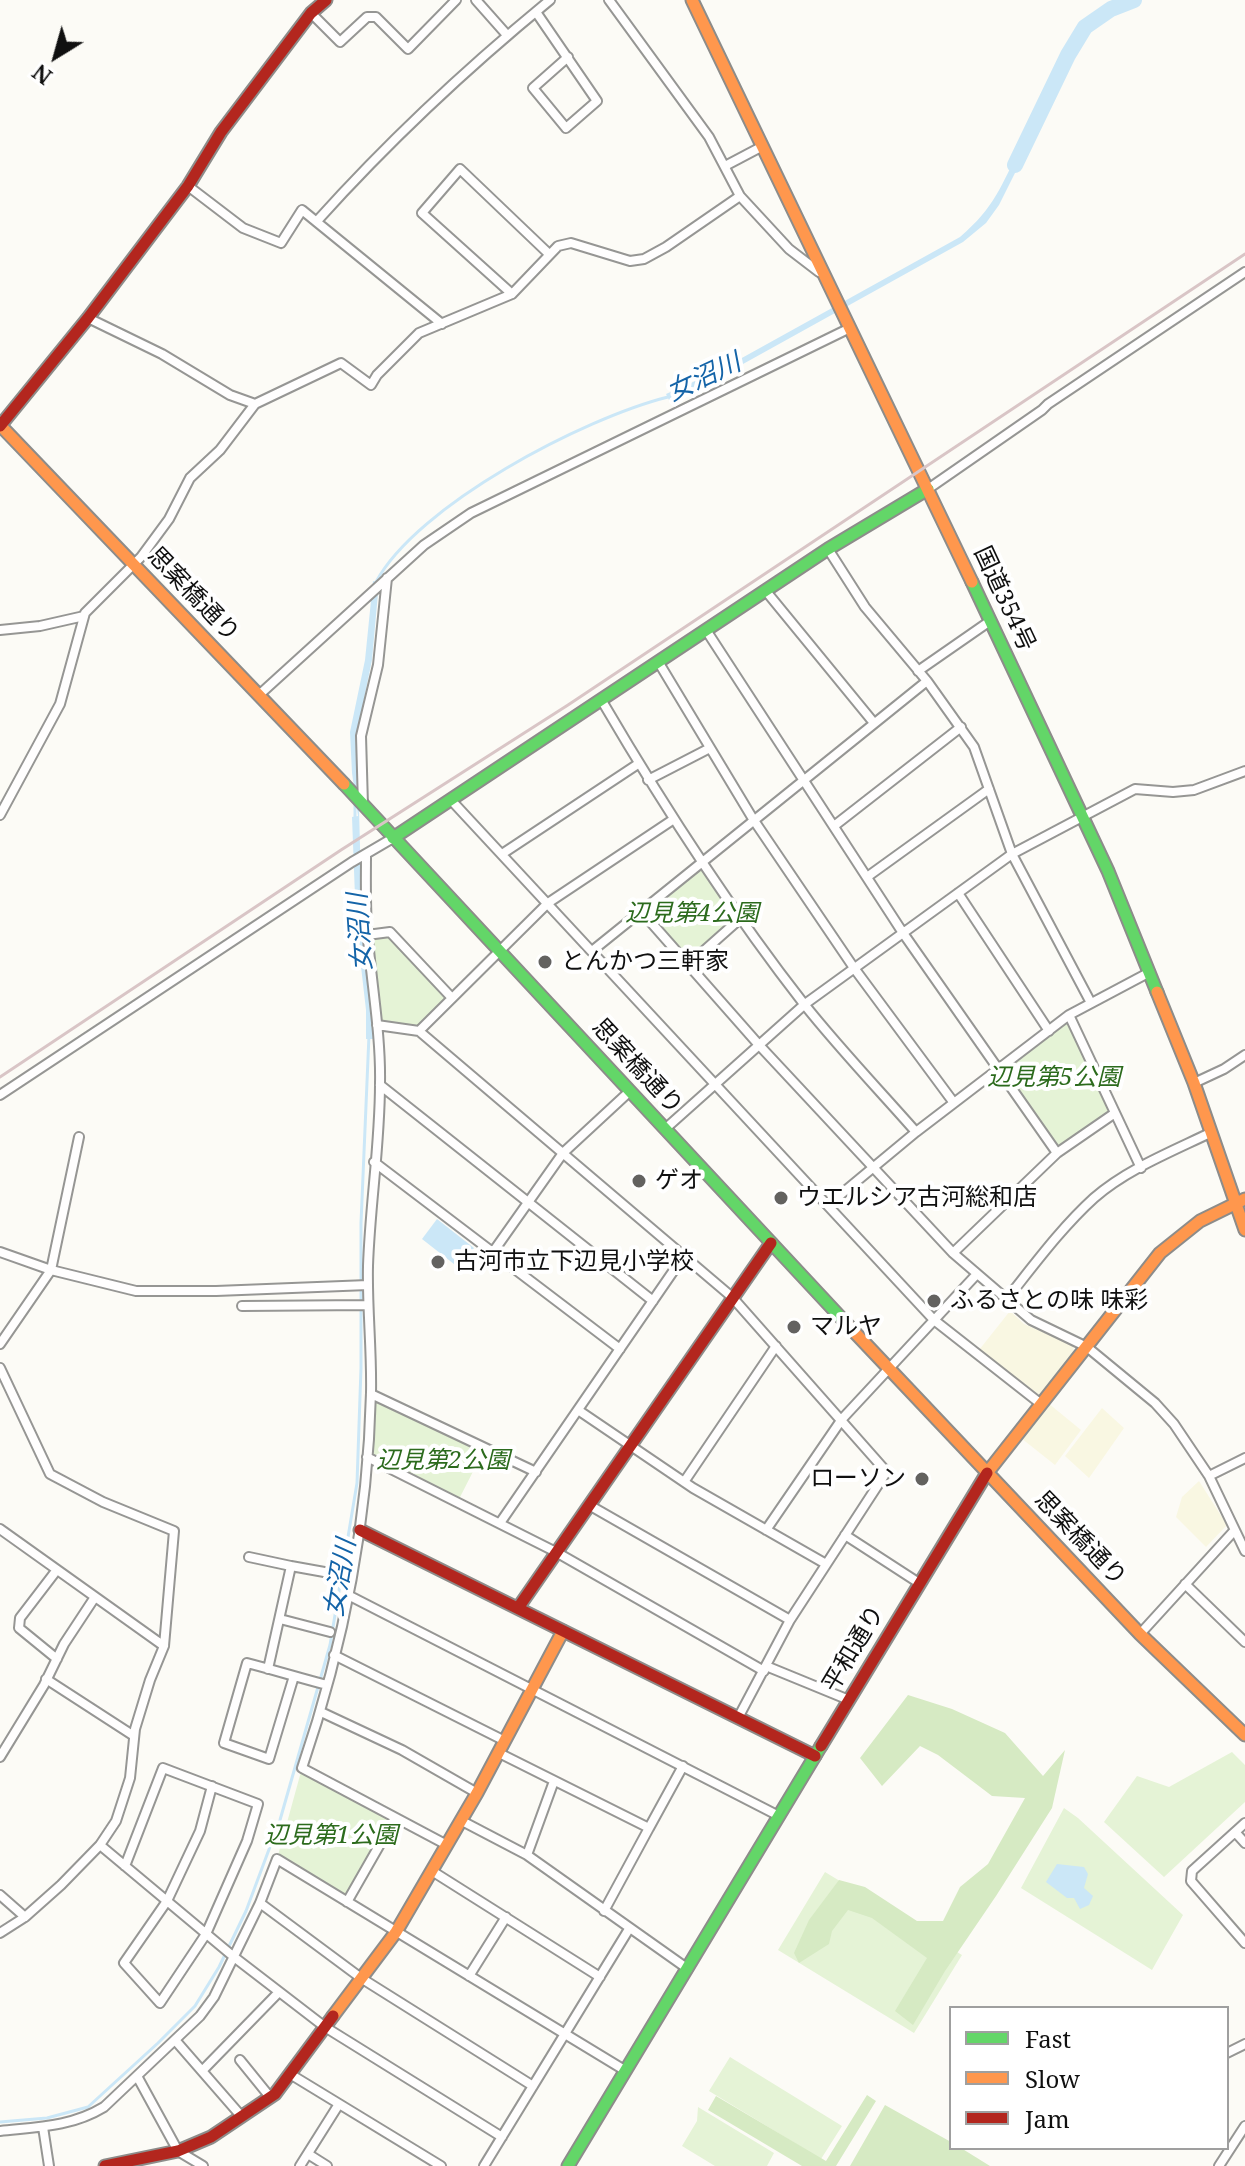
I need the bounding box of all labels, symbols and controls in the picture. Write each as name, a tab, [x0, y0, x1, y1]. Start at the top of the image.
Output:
north arrow	[16, 16, 96, 96]
text: N	[26, 58, 58, 92]
water label: 女沼川	[662, 347, 746, 409]
street label: 思案橋通り	[141, 542, 245, 648]
street label: 国道354号	[967, 542, 1041, 656]
water label: 女沼川	[343, 892, 379, 972]
park label: 辺見第4公園	[625, 900, 759, 928]
place label: とんかつ三軒家	[561, 948, 729, 976]
marker: とんかつ三軒家	[536, 953, 554, 971]
street label: 思案橋通り	[586, 1013, 688, 1121]
park label: 辺見第5公園	[987, 1064, 1121, 1092]
place label: ゲオ	[655, 1167, 703, 1195]
marker: ゲオ	[630, 1172, 648, 1190]
place label: ウエルシア古河総和店	[797, 1184, 1037, 1212]
marker: ウエルシア古河総和店	[772, 1189, 790, 1207]
place label: 古河市立下辺見小学校	[454, 1248, 694, 1276]
marker: 古河市立下辺見小学校	[429, 1253, 447, 1271]
place label: ふるさとの味 味彩	[950, 1287, 1148, 1315]
marker: ふるさとの味 味彩	[925, 1292, 943, 1310]
place label: マルヤ	[810, 1313, 882, 1341]
marker: マルヤ	[785, 1318, 803, 1336]
park label: 辺見第2公園	[376, 1447, 510, 1475]
place label: ローソン	[810, 1465, 906, 1493]
marker: ローソン	[913, 1470, 931, 1488]
street label: 思案橋通り	[1028, 1486, 1132, 1592]
water label: 女沼川	[319, 1537, 363, 1619]
street label: 平和通り	[817, 1600, 891, 1698]
park label: 辺見第1公園	[264, 1822, 398, 1850]
legend	[949, 2006, 1229, 2150]
text: Fast	[1025, 2022, 1071, 2055]
text: Slow	[1025, 2062, 1080, 2095]
text: Jam	[1025, 2102, 1070, 2135]

